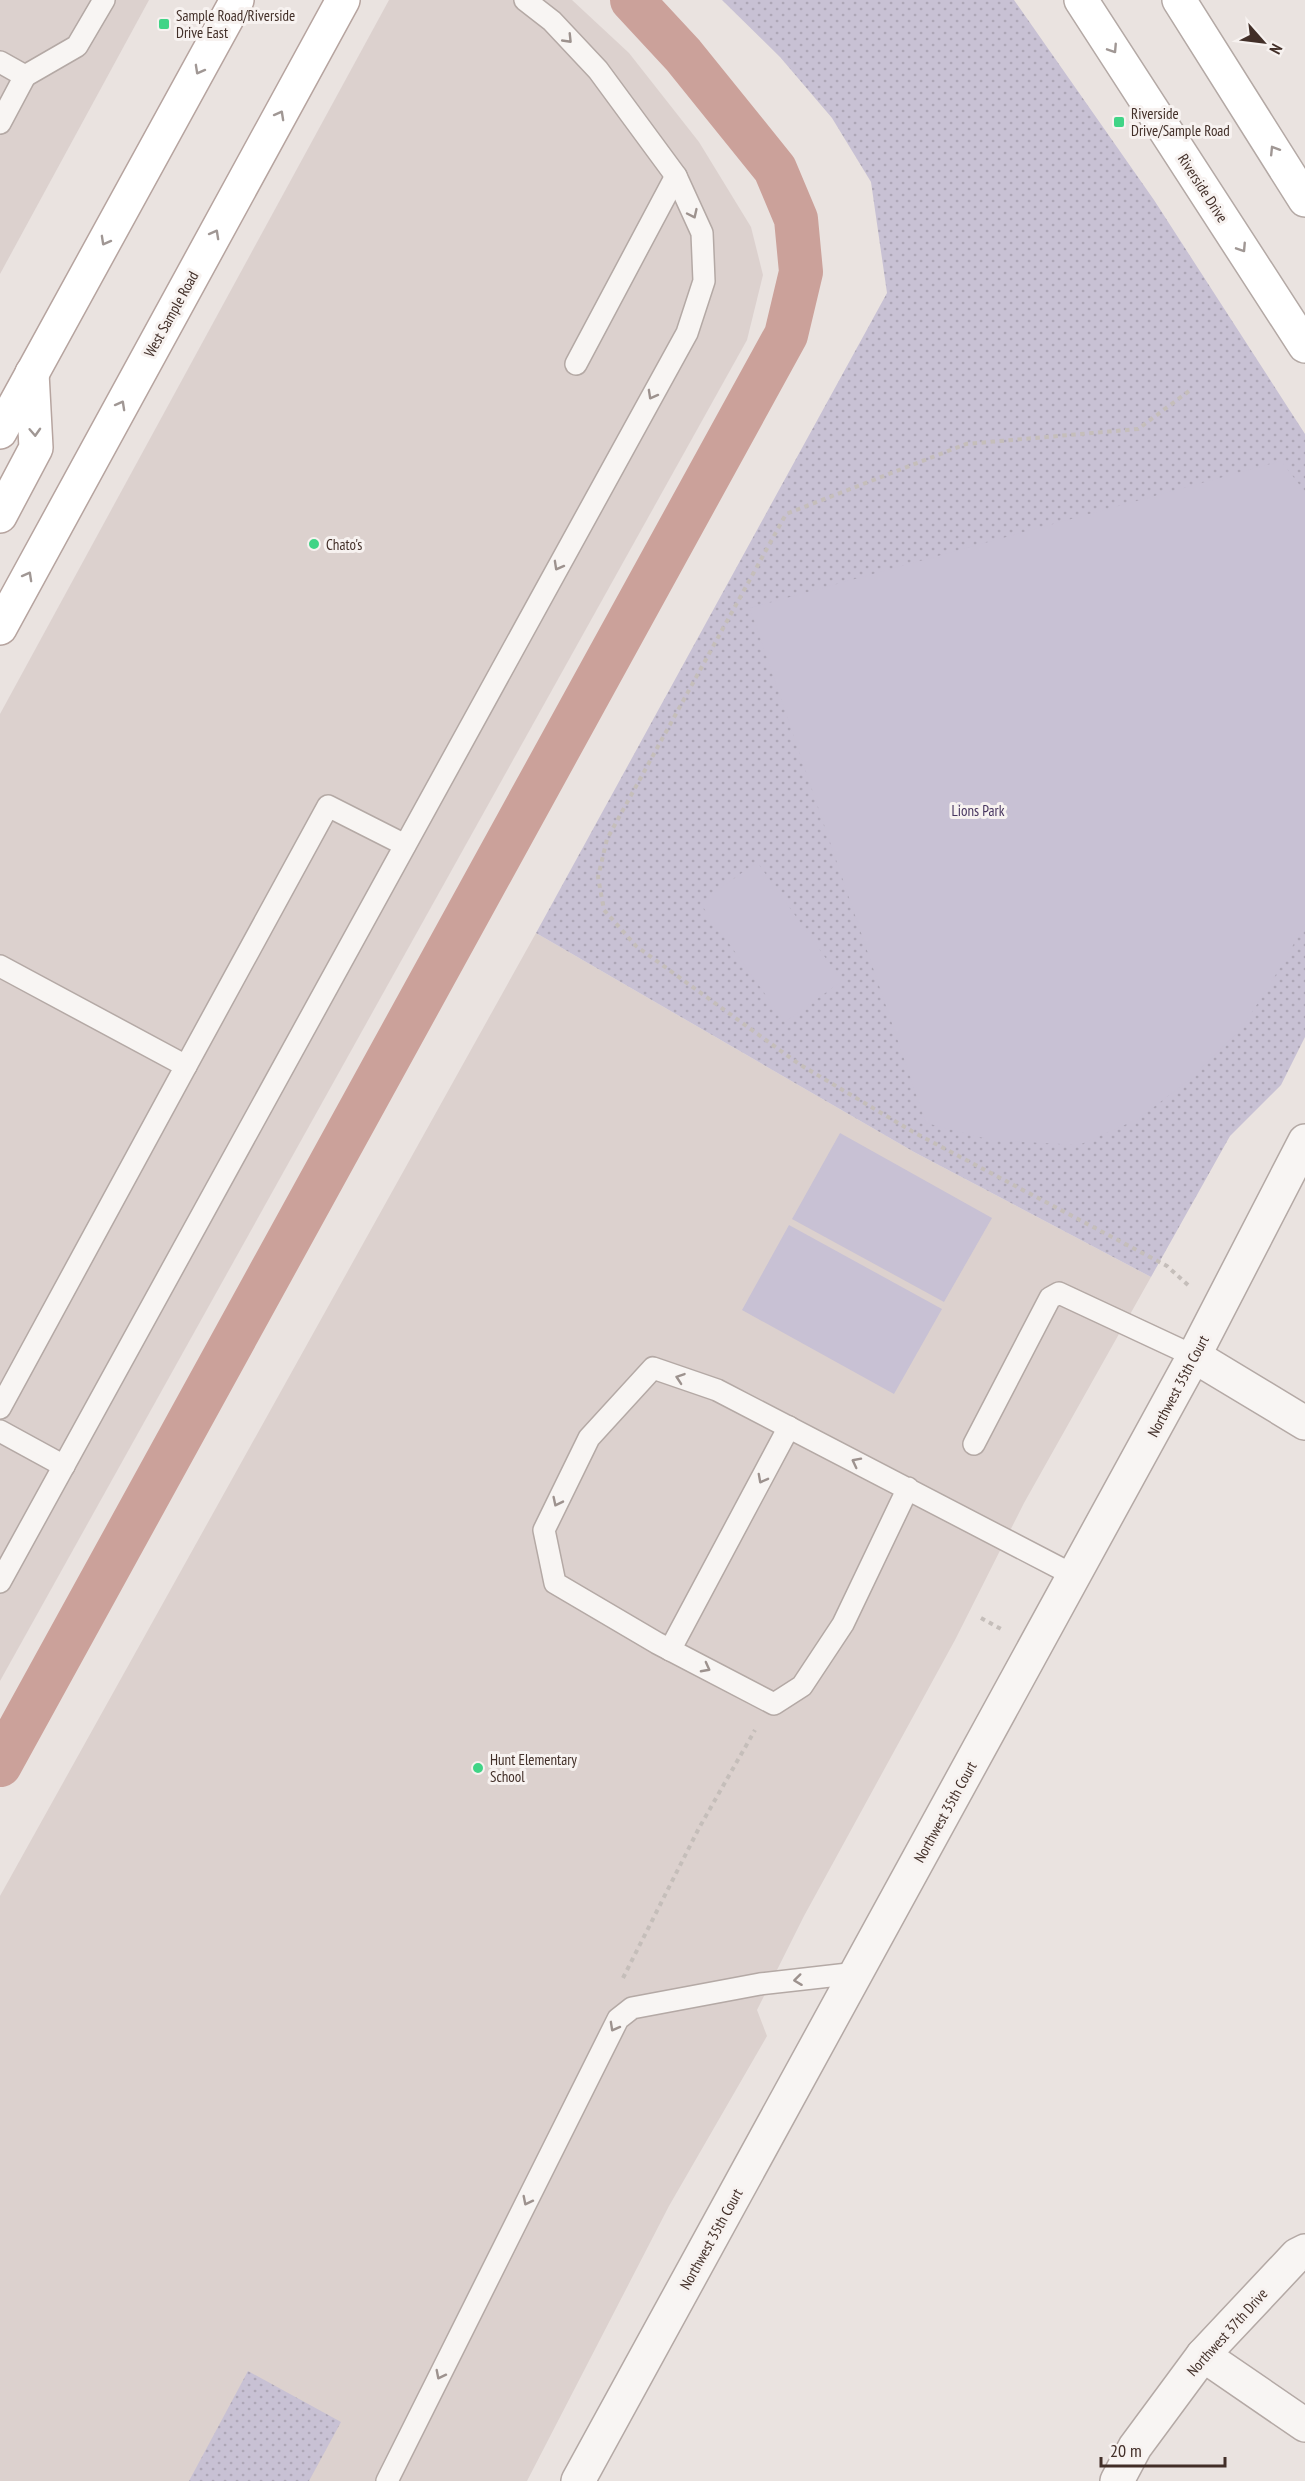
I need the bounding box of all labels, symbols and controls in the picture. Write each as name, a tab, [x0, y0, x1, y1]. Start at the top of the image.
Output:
place label: Sample Road/Riverside Drive East	[176, 6, 295, 42]
north arrow	[1233, 12, 1293, 72]
marker: Sample Road/Riverside Drive East	[157, 17, 171, 31]
one-way arrow	[561, 31, 572, 42]
text: N	[1265, 41, 1287, 58]
one-way arrow	[1106, 43, 1118, 53]
one-way arrow	[195, 63, 206, 74]
place label: Riverside Drive/Sample Road	[1131, 104, 1230, 140]
one-way arrow	[272, 111, 284, 121]
marker: Riverside Drive/Sample Road	[1112, 115, 1126, 129]
one-way arrow	[1269, 146, 1281, 156]
street label: Riverside Drive	[1174, 150, 1232, 226]
one-way arrow	[685, 208, 697, 219]
one-way arrow	[208, 230, 219, 240]
one-way arrow	[101, 234, 112, 245]
one-way arrow	[1235, 241, 1246, 252]
street label: West Sample Road	[140, 268, 202, 360]
one-way arrow	[648, 389, 659, 399]
one-way arrow	[114, 401, 125, 411]
one-way arrow	[29, 427, 42, 436]
place label: Chato's	[326, 535, 362, 554]
marker: Chato's	[307, 537, 321, 551]
one-way arrow	[554, 560, 565, 570]
one-way arrow	[21, 572, 32, 582]
park label: Lions Park	[951, 801, 1005, 820]
street label: Northwest 35th Court	[1143, 1332, 1213, 1440]
one-way arrow	[675, 1372, 686, 1385]
one-way arrow	[851, 1457, 862, 1469]
one-way arrow	[758, 1473, 769, 1483]
one-way arrow	[553, 1496, 565, 1507]
one-way arrow	[699, 1661, 710, 1672]
place label: Hunt Elementary School	[490, 1750, 577, 1786]
street label: Northwest 35th Court	[909, 1758, 981, 1866]
marker: Hunt Elementary School	[471, 1761, 485, 1775]
one-way arrow	[794, 1973, 803, 1985]
one-way arrow	[610, 2021, 621, 2031]
street label: Northwest 35th Court	[675, 2185, 747, 2293]
one-way arrow	[523, 2194, 534, 2205]
street label: Northwest 37th Drive	[1183, 2284, 1271, 2380]
one-way arrow	[436, 2369, 447, 2380]
scale bar	[1101, 2430, 1226, 2468]
text: 20 m	[1110, 2439, 1142, 2462]

